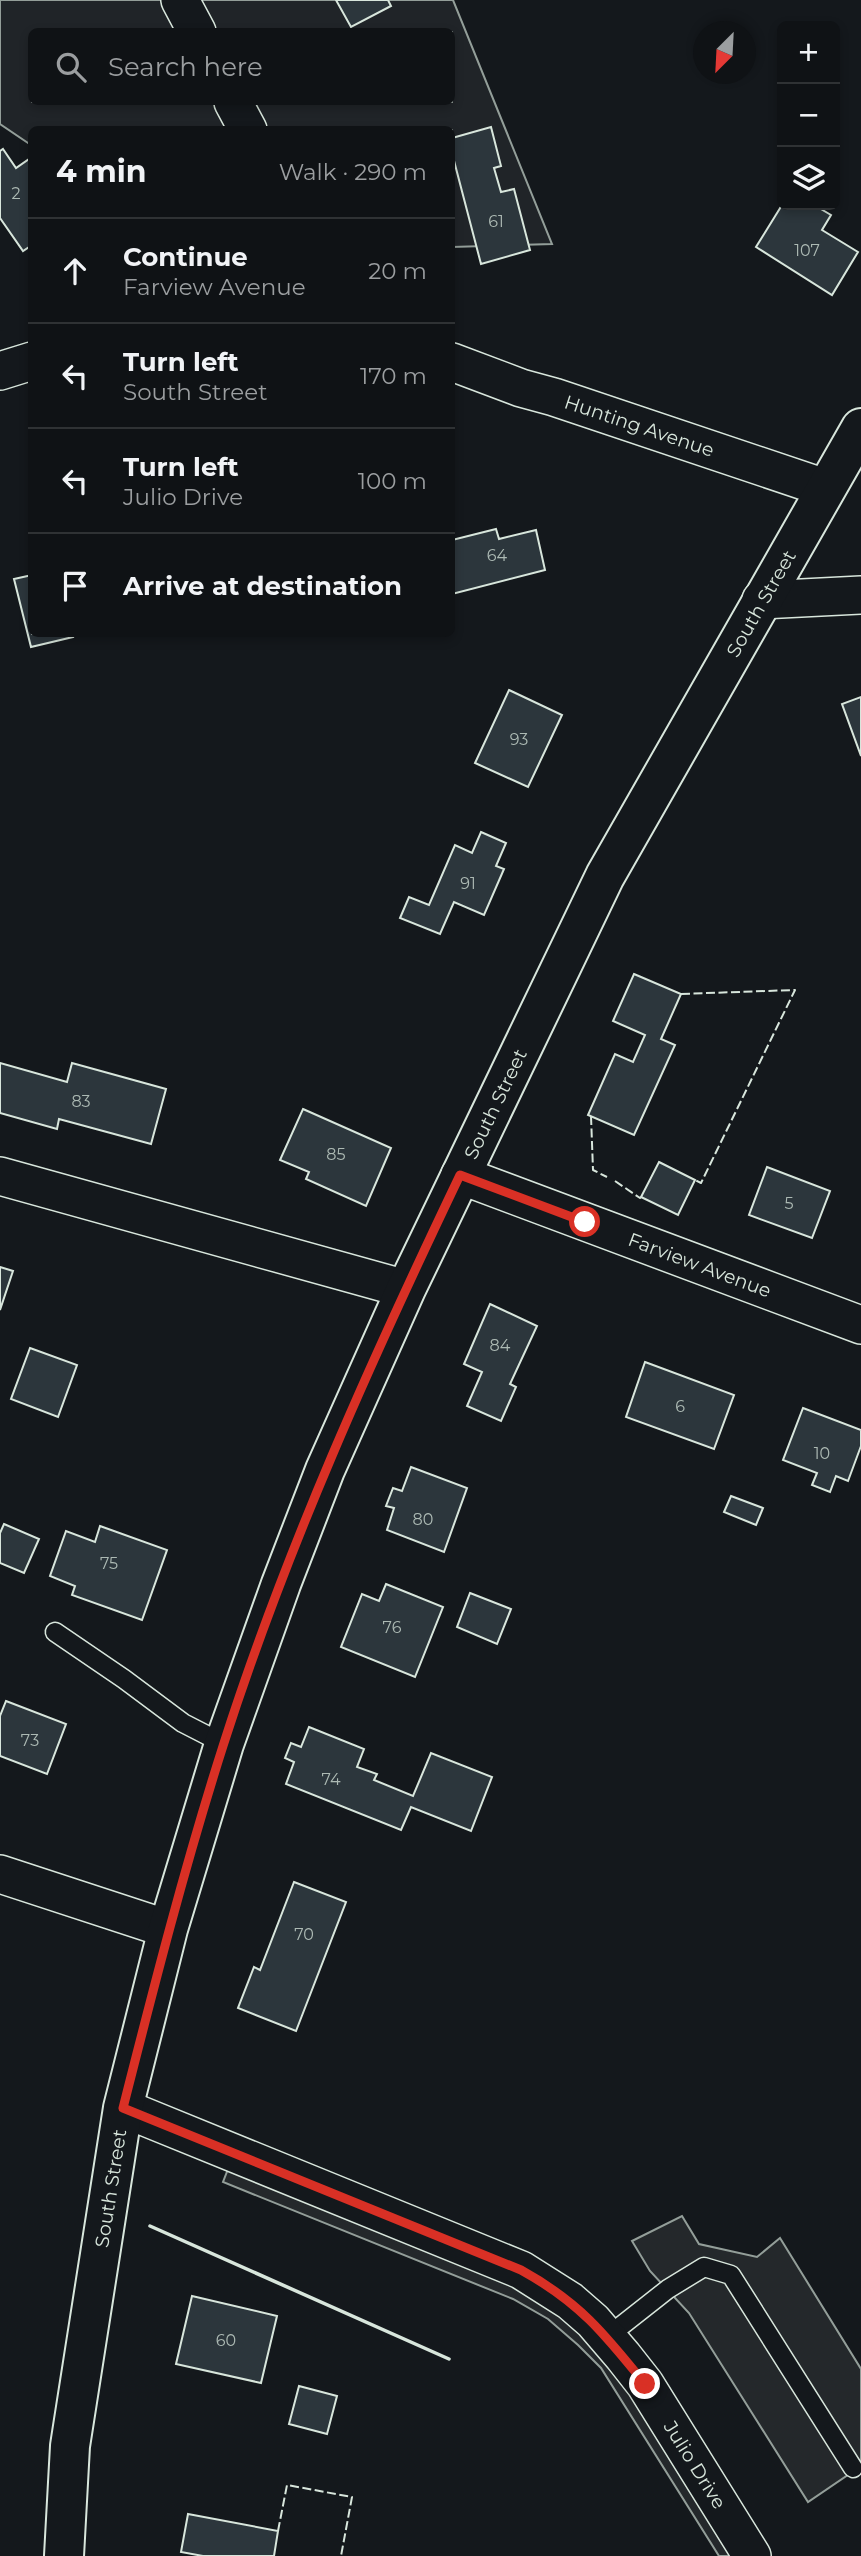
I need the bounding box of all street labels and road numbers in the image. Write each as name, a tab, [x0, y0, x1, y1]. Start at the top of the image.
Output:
street label: Hunting Avenue	[561, 390, 717, 462]
street label: South Street	[722, 546, 801, 661]
street label: South Street	[459, 1045, 532, 1163]
street label: Farview Avenue	[625, 1228, 774, 1302]
street label: South Street	[90, 2127, 132, 2249]
street label: Julio Drive	[658, 2416, 731, 2513]

